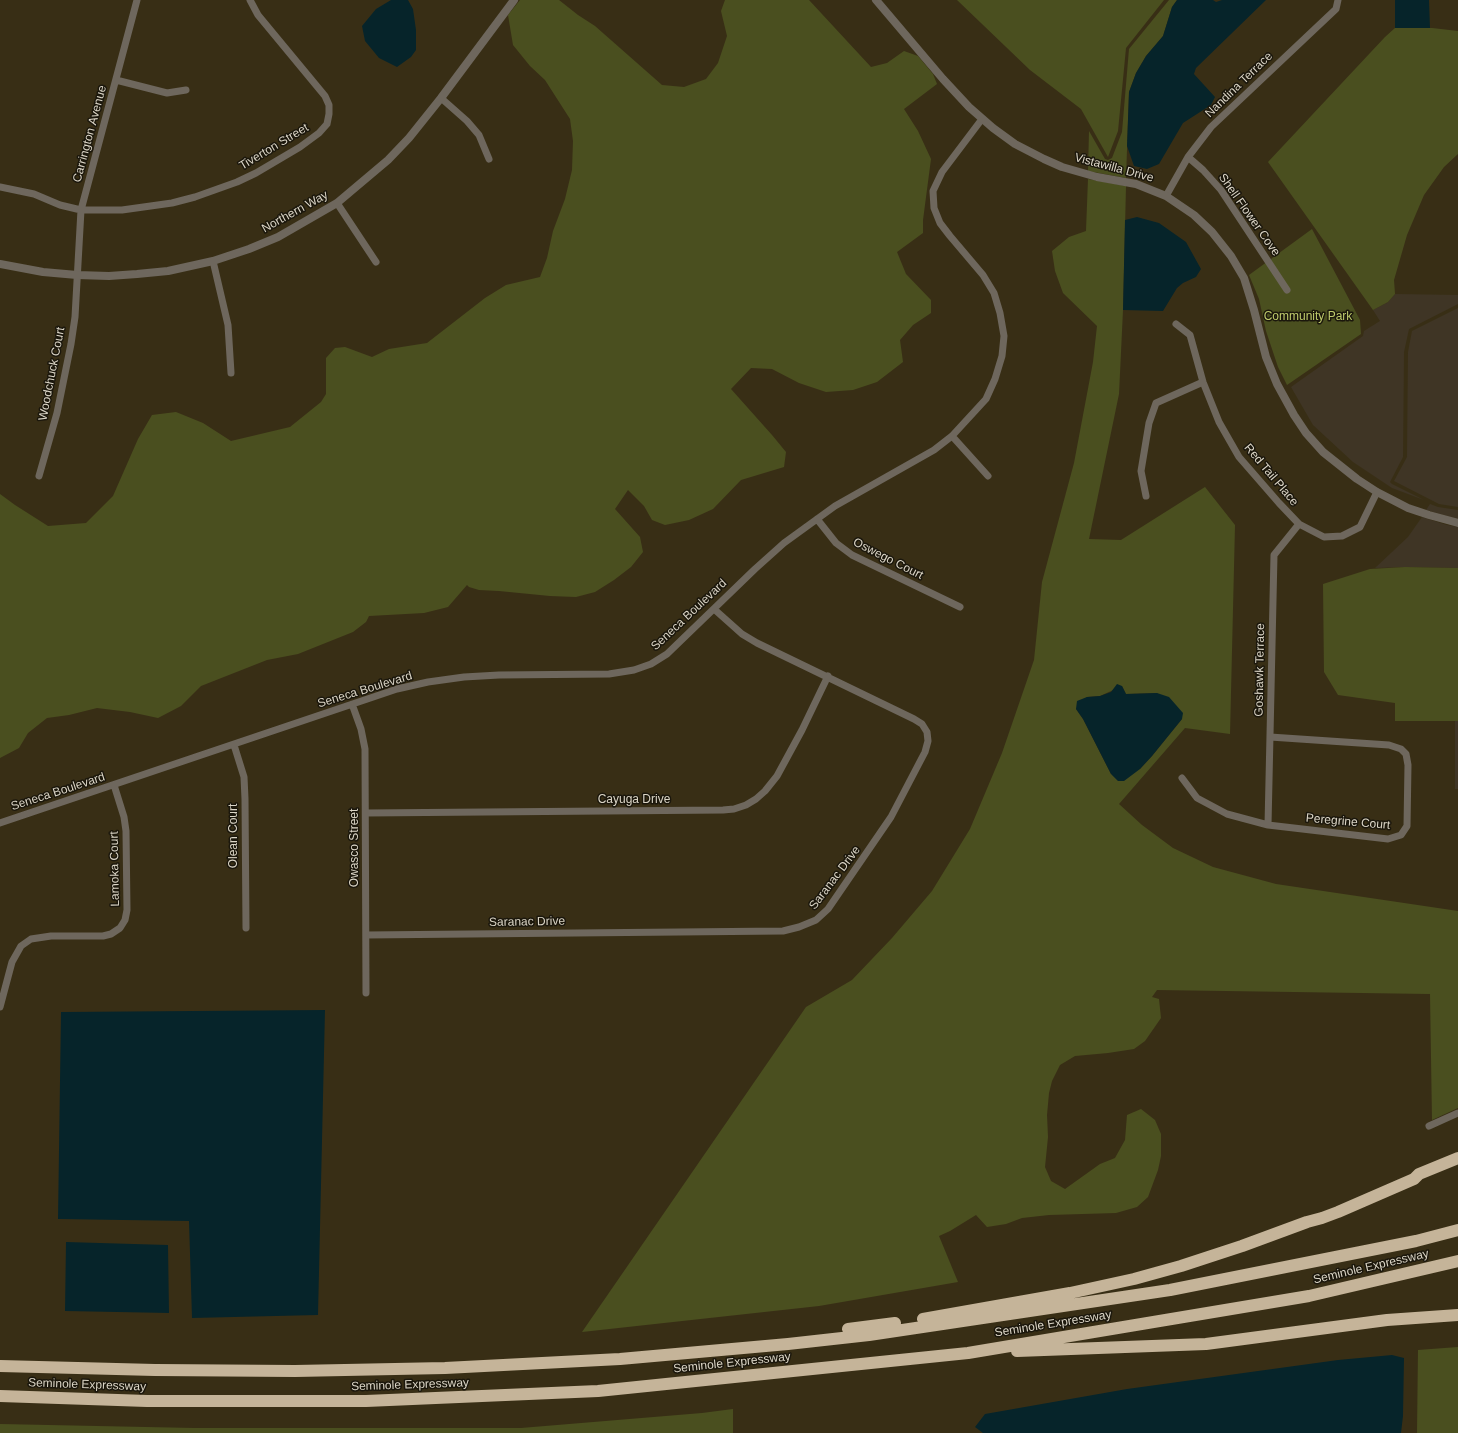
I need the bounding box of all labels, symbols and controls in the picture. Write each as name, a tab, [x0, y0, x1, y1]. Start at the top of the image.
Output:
street label: Nandina Terrace	[1202, 49, 1276, 121]
street label: Carrington Avenue	[70, 84, 110, 184]
street label: Tiverton Street	[237, 121, 311, 173]
street label: Vistawilla Drive	[1073, 151, 1155, 185]
street label: Shell Flower Cove	[1215, 171, 1283, 259]
street label: Northern Way	[259, 188, 331, 236]
park label: Community Park	[1264, 310, 1352, 324]
street label: Woodchuck Court	[36, 326, 68, 422]
street label: Red Tail Place	[1241, 441, 1301, 509]
street label: Oswego Court	[851, 535, 925, 583]
street label: Seneca Boulevard	[648, 576, 730, 654]
street label: Goshawk Terrace	[1252, 623, 1268, 717]
street label: Seneca Boulevard	[316, 669, 414, 711]
street label: Seneca Boulevard	[9, 770, 107, 814]
street label: Cayuga Drive	[598, 793, 670, 807]
street label: Olean Court	[227, 804, 241, 868]
street label: Owasco Street	[348, 809, 362, 887]
street label: Peregrine Court	[1305, 811, 1391, 833]
street label: Lamoka Court	[107, 831, 123, 907]
street label: Saranac Drive	[806, 843, 864, 913]
street label: Saranac Drive	[489, 914, 565, 930]
street label: Seminole Expressway	[1312, 1247, 1430, 1287]
street label: Seminole Expressway	[994, 1308, 1112, 1340]
street label: Seminole Expressway	[673, 1350, 791, 1376]
street label: Seminole Expressway	[28, 1376, 146, 1394]
street label: Seminole Expressway	[351, 1376, 469, 1394]

